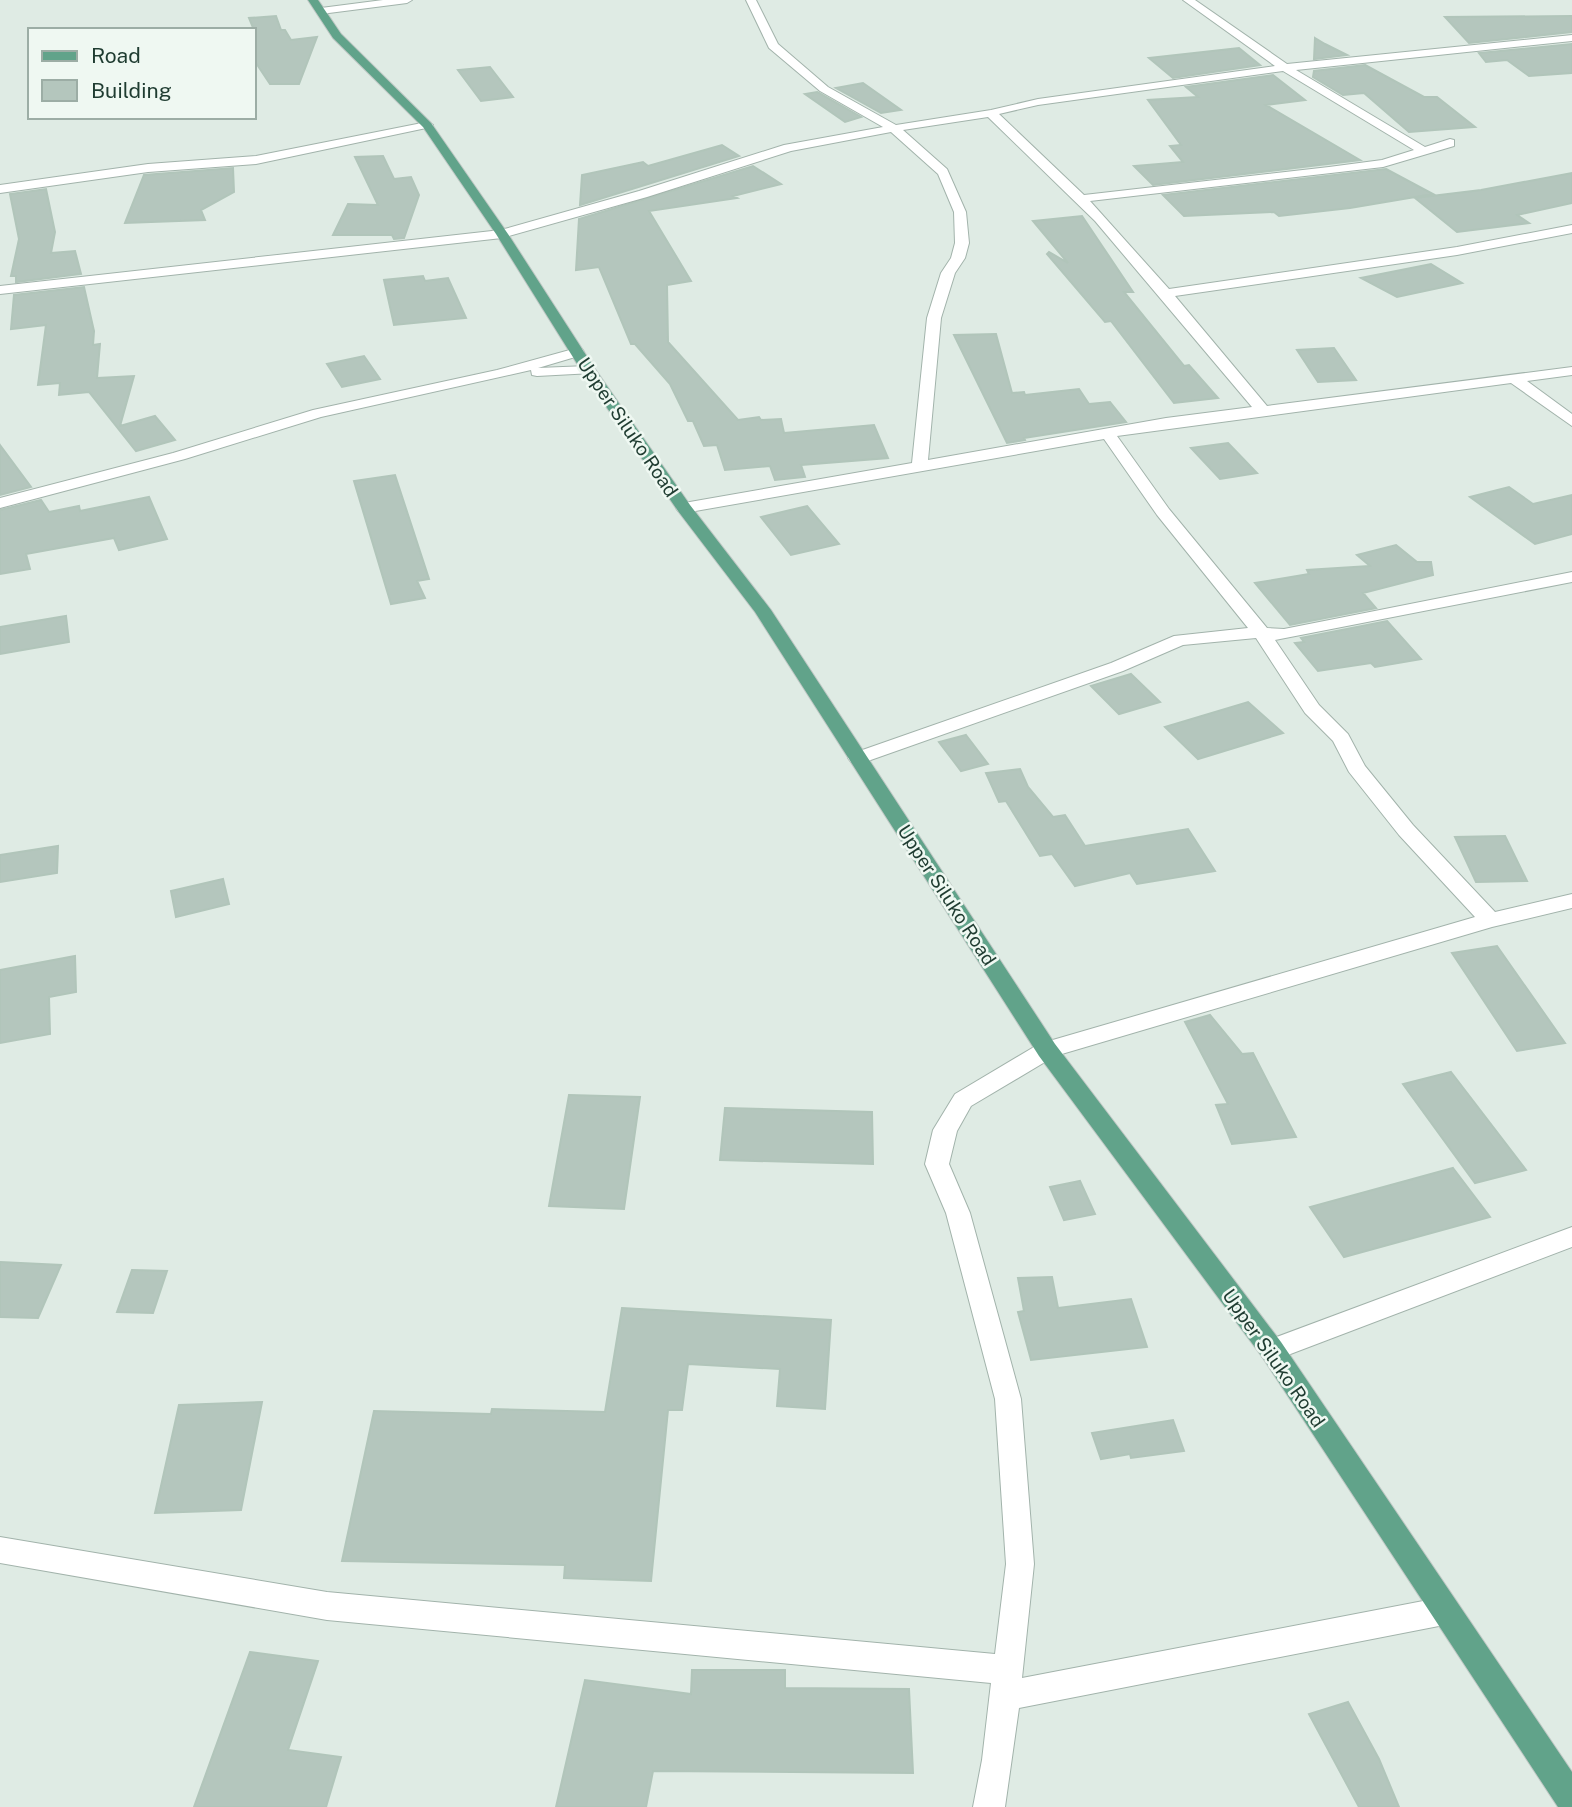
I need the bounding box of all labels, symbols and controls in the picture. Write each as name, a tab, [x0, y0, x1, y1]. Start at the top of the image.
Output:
legend	[28, 28, 256, 119]
text: Road	[91, 43, 141, 68]
text: Building	[91, 78, 172, 103]
street label: Upper Siluko Road	[573, 353, 683, 501]
street label: Upper Siluko Road	[893, 821, 1001, 969]
street label: Upper Siluko Road	[1218, 1285, 1330, 1431]

